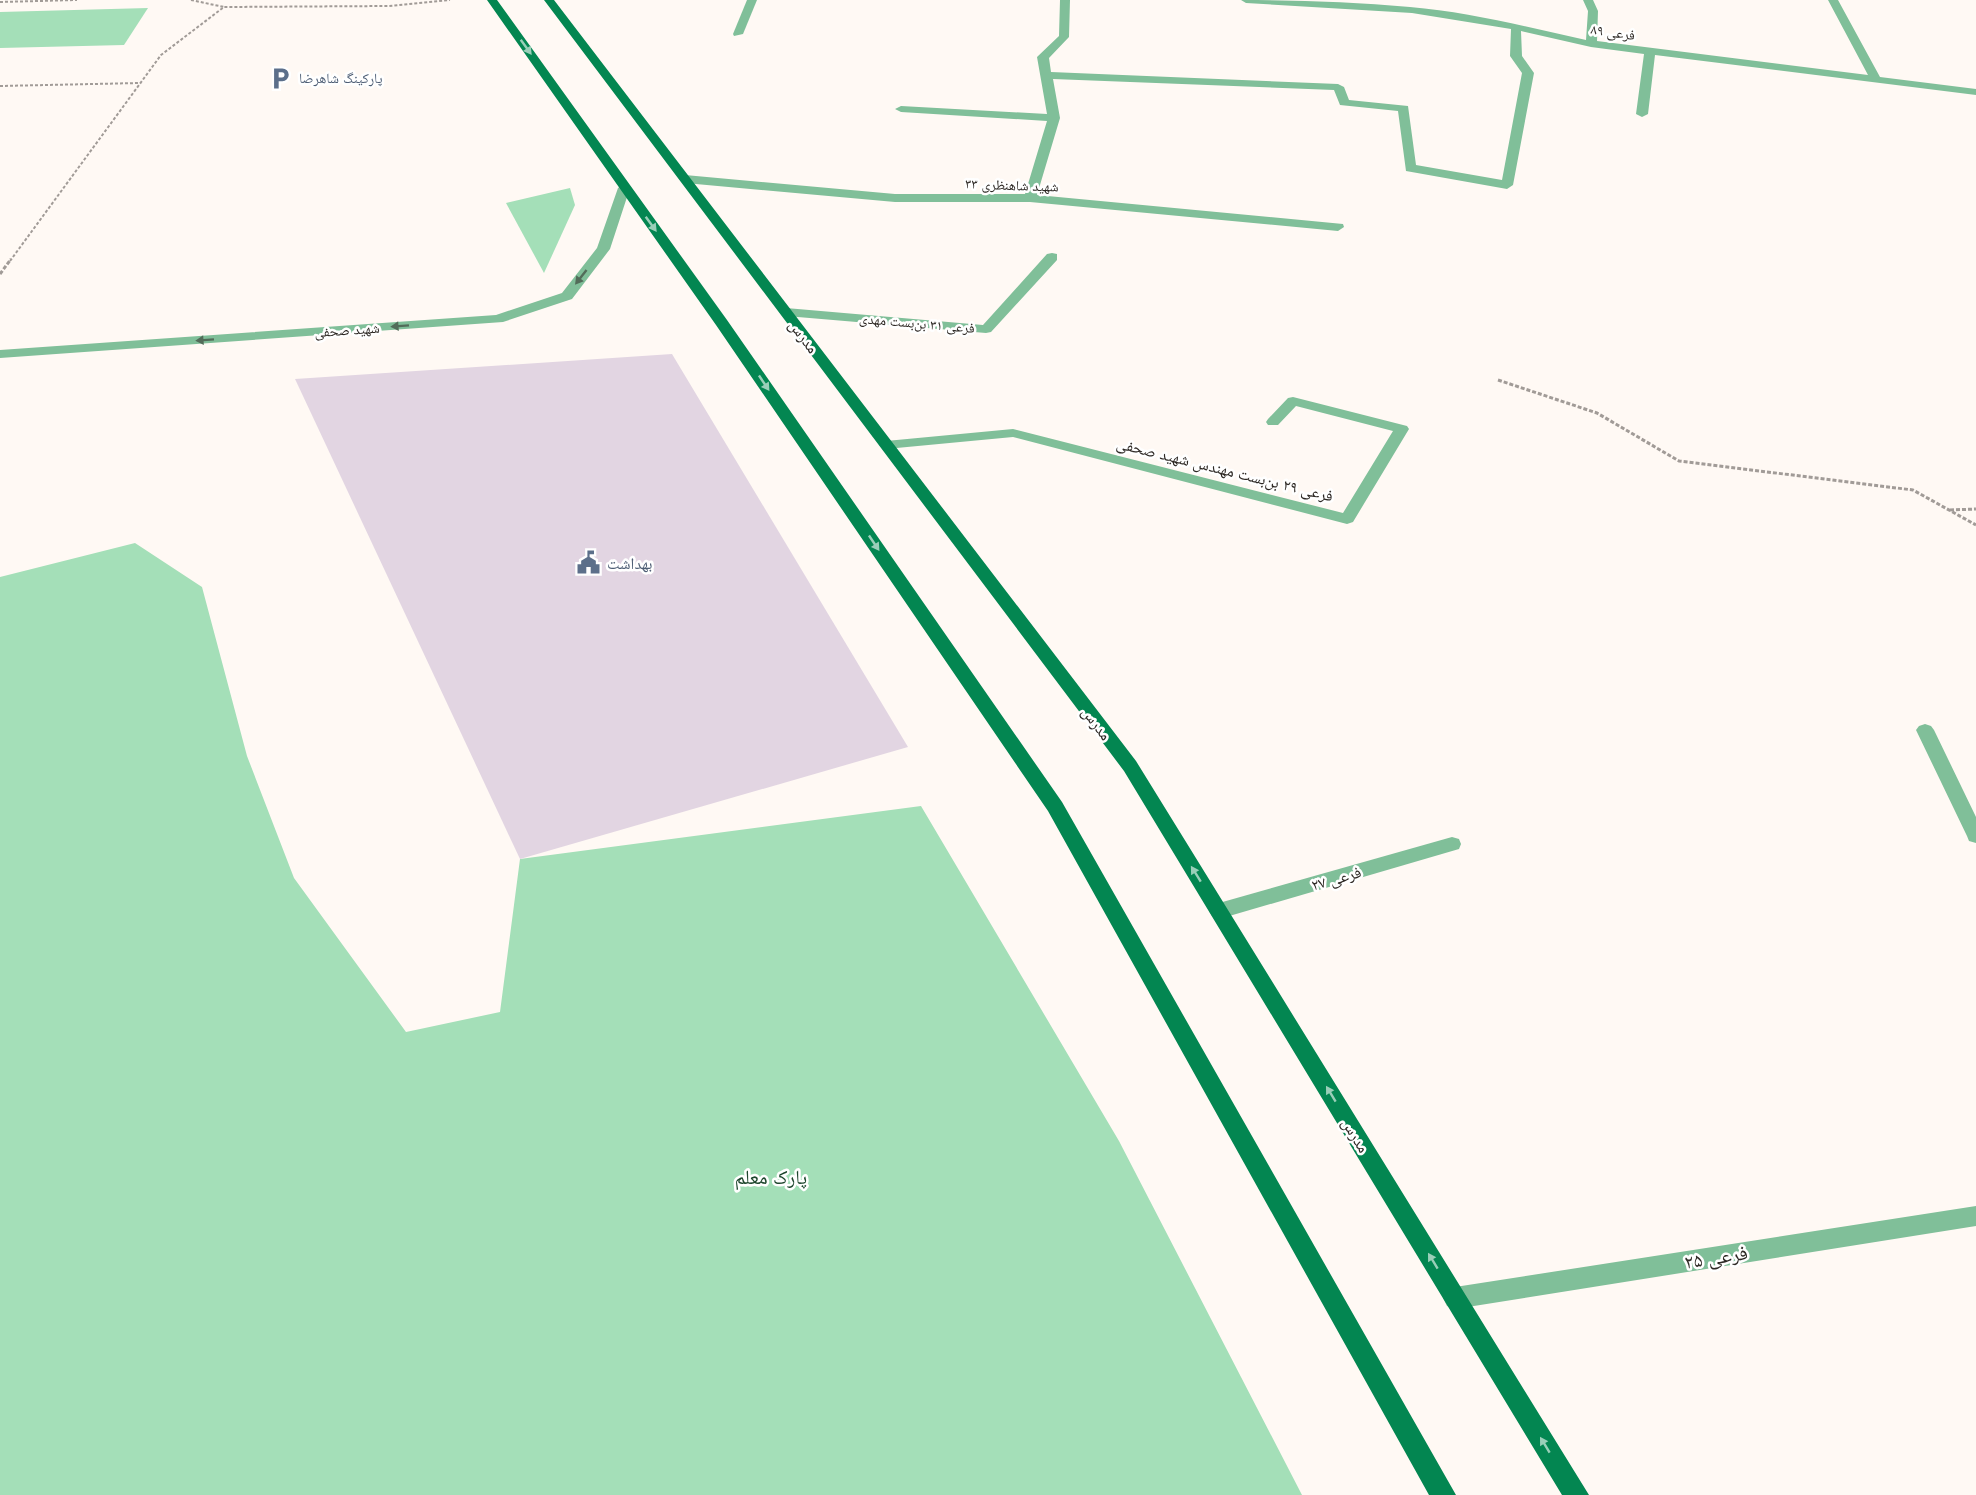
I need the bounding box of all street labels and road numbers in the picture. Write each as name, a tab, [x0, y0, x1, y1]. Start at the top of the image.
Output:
street label: فرعی ۸۹	[1590, 20, 1636, 44]
street label: ۳۳ شهید شاهنظری	[965, 174, 1059, 196]
street label: فرعی ۳۱ بن‌بست مهدی	[858, 309, 976, 337]
street label: مدرس	[784, 315, 823, 358]
street label: شهید صحفی	[314, 319, 380, 341]
street label: فرعی ۲۹ بن‌بست مهندس شهید صحفی	[1114, 432, 1335, 507]
street label: مدرس	[1077, 702, 1116, 745]
street label: فرعی ۲۷	[1309, 861, 1364, 896]
street label: مدرس	[1337, 1114, 1374, 1157]
street label: فرعی ۲۵	[1682, 1239, 1749, 1274]

